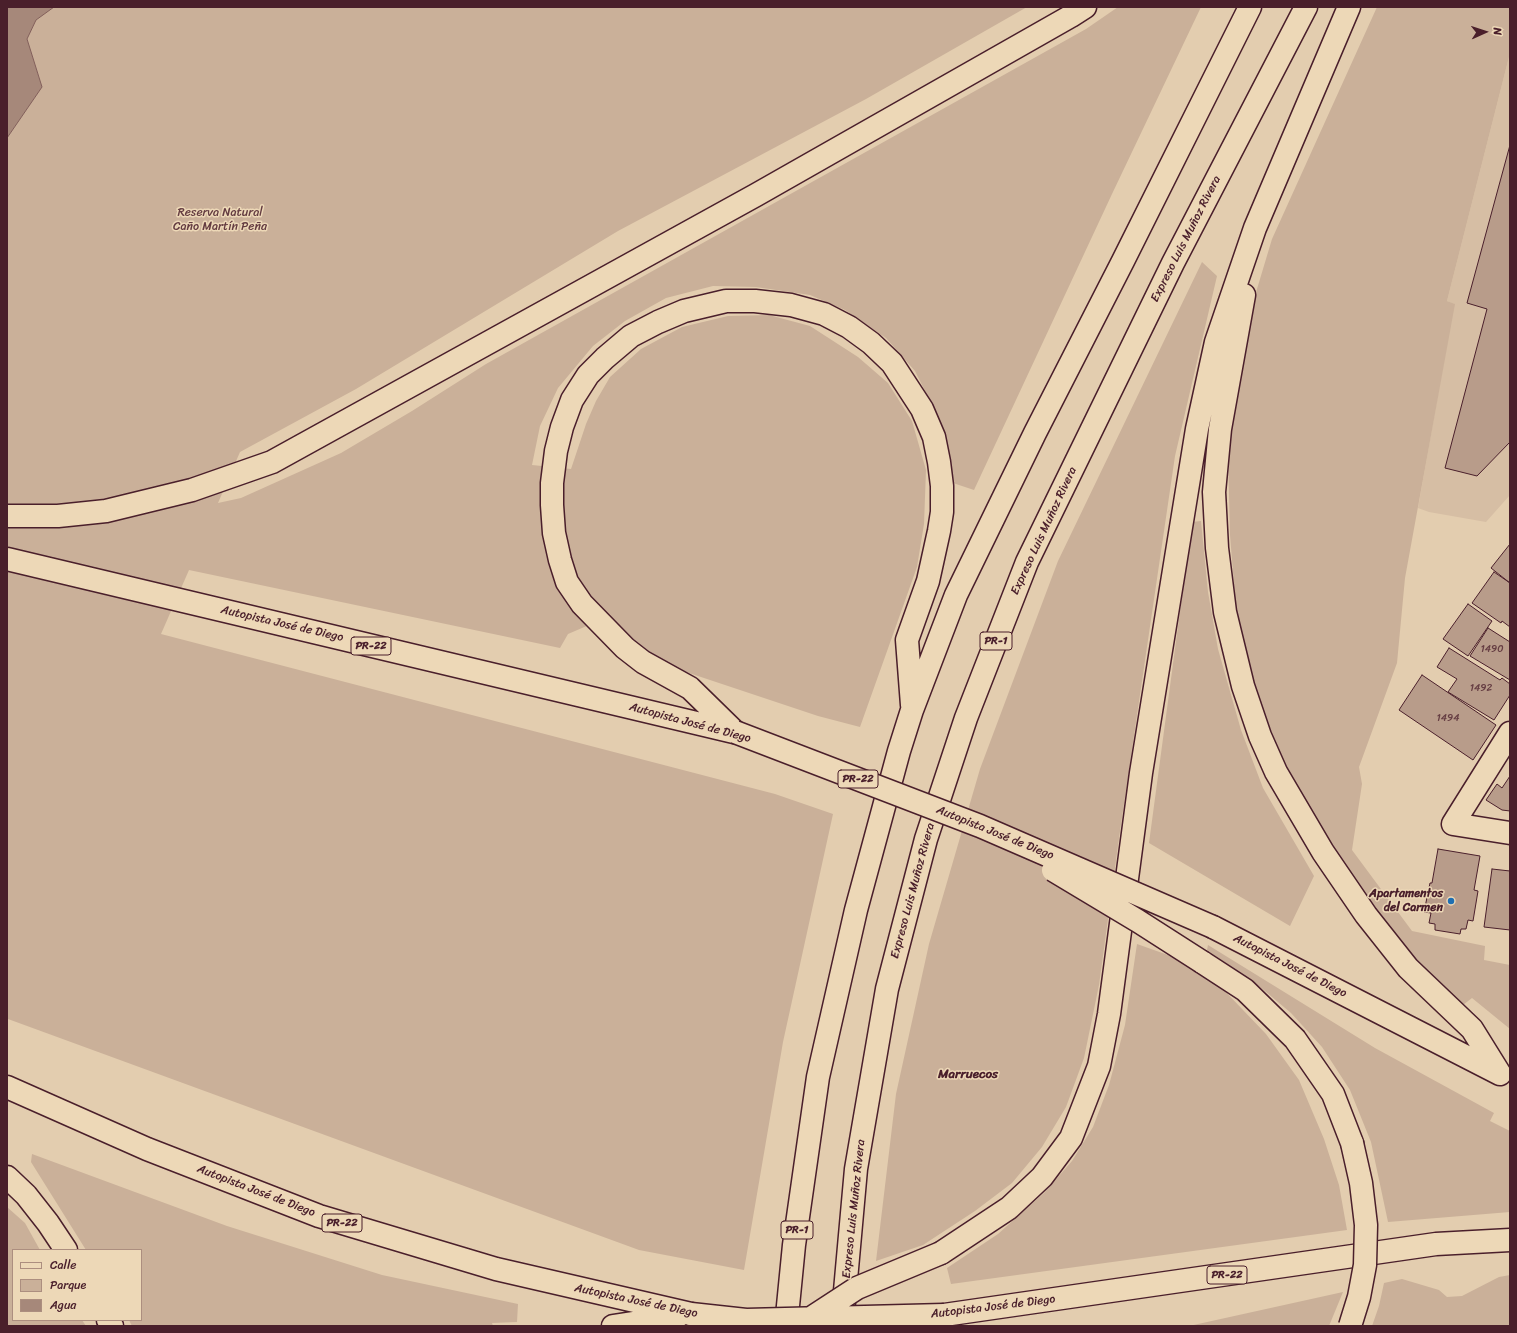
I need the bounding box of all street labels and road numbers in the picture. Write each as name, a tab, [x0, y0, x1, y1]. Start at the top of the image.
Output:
street label: Expreso Luis Muñoz Rivera	[1148, 173, 1224, 305]
street label: Expreso Luis Muñoz Rivera	[1008, 465, 1080, 597]
street label: Autopista José de Diego	[219, 603, 345, 645]
road number: PR-1	[980, 632, 1012, 650]
road number: PR-22	[351, 637, 391, 655]
street label: Autopista José de Diego	[628, 700, 752, 746]
road number: PR-22	[838, 770, 878, 788]
street label: Autopista José de Diego	[934, 803, 1056, 863]
street label: Expreso Luis Muñoz Rivera	[888, 822, 938, 960]
street label: Autopista José de Diego	[1231, 931, 1349, 1001]
street label: Expreso Luis Muñoz Rivera	[840, 1139, 868, 1279]
street label: Autopista José de Diego	[195, 1162, 317, 1220]
road number: PR-22	[322, 1214, 362, 1232]
road number: PR-1	[781, 1221, 813, 1239]
road number: PR-22	[1207, 1266, 1247, 1284]
street label: Autopista José de Diego	[573, 1281, 699, 1321]
street label: Autopista José de Diego	[930, 1292, 1056, 1322]

